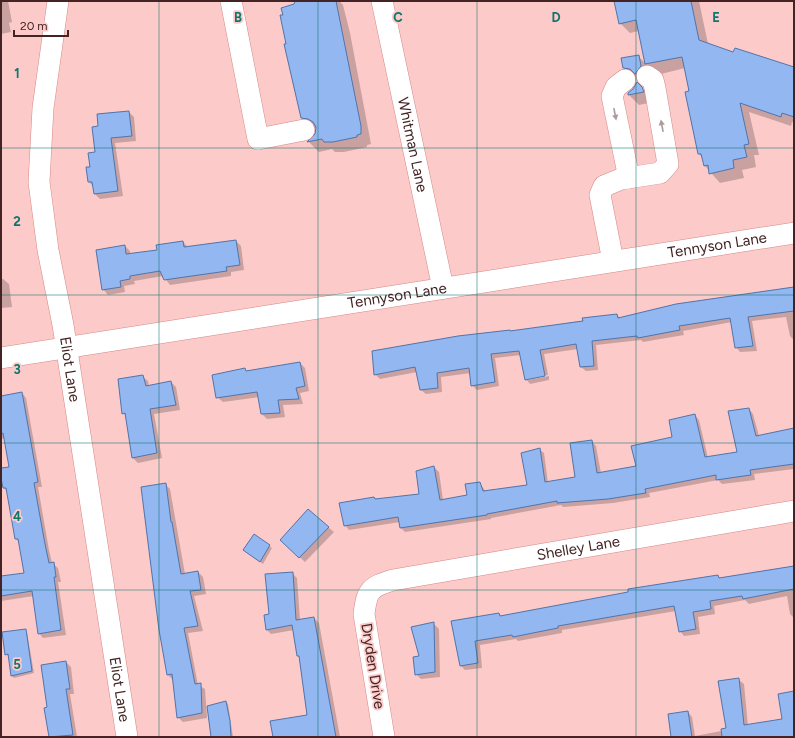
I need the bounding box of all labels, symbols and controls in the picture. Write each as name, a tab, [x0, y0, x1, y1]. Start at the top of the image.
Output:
text: B	[234, 10, 242, 25]
text: C	[393, 10, 403, 25]
text: D	[551, 10, 561, 25]
text: E	[712, 10, 720, 25]
scale bar	[14, 12, 68, 38]
text: 20 m	[20, 19, 48, 33]
text: 1	[14, 66, 20, 81]
street label: Whitman Lane	[394, 96, 431, 194]
one-way arrow	[612, 108, 618, 120]
one-way arrow	[659, 120, 665, 132]
text: 2	[13, 214, 21, 229]
street label: Tennyson Lane	[666, 228, 768, 262]
street label: Tennyson Lane	[346, 279, 448, 312]
street label: Eliot Lane	[56, 335, 84, 403]
text: 3	[13, 362, 21, 377]
text: 4	[13, 509, 21, 524]
street label: Shelley Lane	[535, 532, 621, 564]
street label: Dryden Drive	[357, 622, 389, 710]
street label: Eliot Lane	[106, 655, 134, 723]
text: 5	[13, 657, 21, 672]

